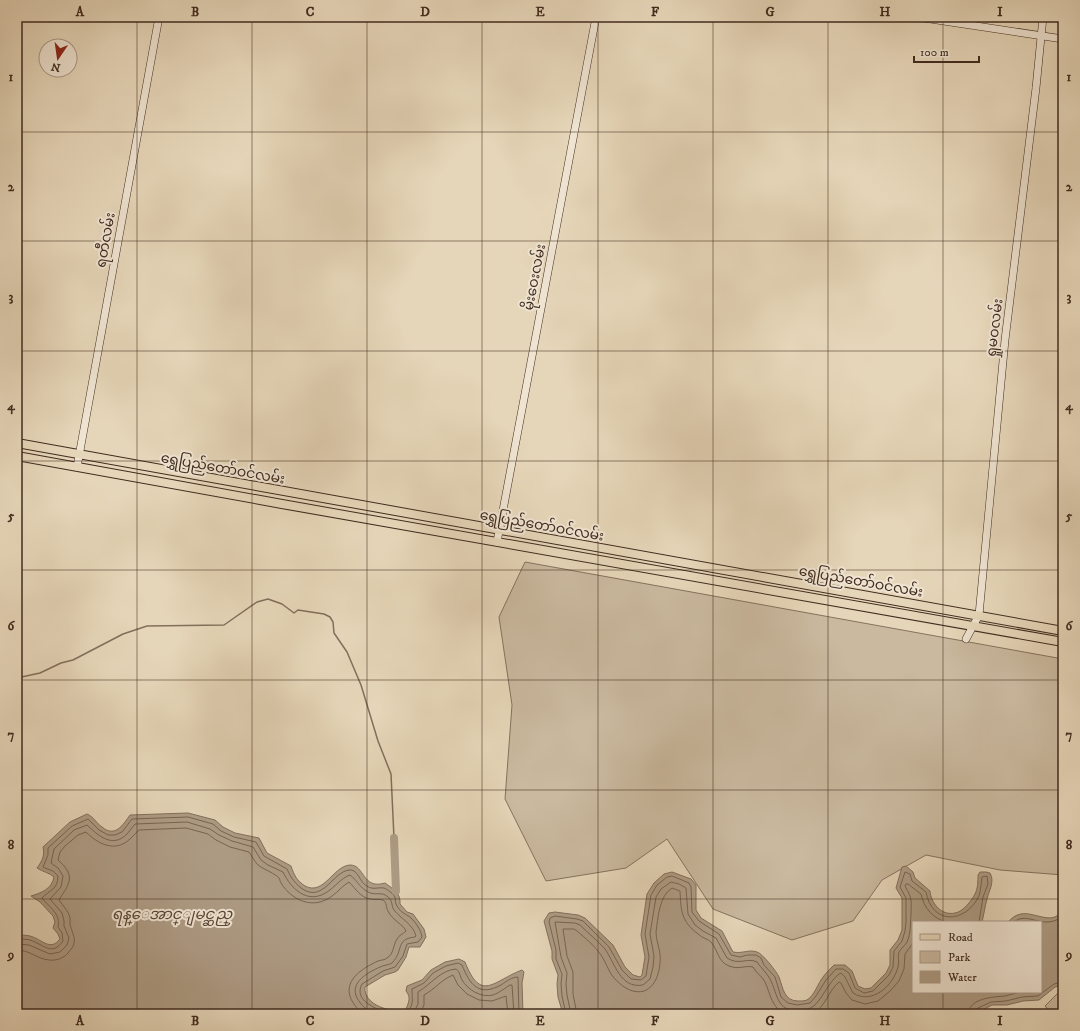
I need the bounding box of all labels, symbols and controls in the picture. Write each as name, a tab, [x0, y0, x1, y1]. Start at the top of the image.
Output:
text: A	[75, 4, 85, 20]
text: B	[191, 4, 199, 20]
text: C	[306, 4, 315, 20]
text: D	[420, 4, 430, 20]
text: E	[535, 4, 545, 20]
text: F	[651, 4, 660, 20]
text: G	[765, 4, 775, 20]
text: H	[880, 4, 891, 20]
text: I	[997, 4, 1003, 20]
north arrow	[38, 38, 78, 78]
scale bar	[914, 38, 979, 64]
text: 100 m	[920, 45, 949, 60]
text: N	[50, 59, 62, 75]
text: 1	[9, 69, 14, 85]
text: 1	[1067, 69, 1072, 85]
text: 2	[8, 179, 15, 195]
text: 2	[1066, 179, 1073, 195]
street label: ရတီလမ်း	[90, 211, 122, 269]
street label: မိုးဝေးလမ်း	[518, 242, 552, 312]
text: 3	[9, 289, 14, 305]
text: 3	[1067, 289, 1072, 305]
street label: ရှုမဝလမ်း	[980, 297, 1010, 359]
text: 4	[6, 398, 15, 415]
text: 4	[1064, 398, 1073, 415]
street label: ရွှေပြည်တော်ဝင်လမ်း	[159, 447, 287, 491]
street label: ရွှေပြည်တော်ဝင်လမ်း	[478, 504, 606, 548]
text: 5	[7, 508, 15, 524]
text: 5	[1065, 508, 1073, 524]
street label: ရွှေပြည်တော်ဝင်လမ်း	[797, 560, 925, 604]
text: 6	[8, 618, 16, 634]
text: 6	[1066, 618, 1074, 634]
text: 7	[8, 727, 15, 743]
text: 7	[1066, 727, 1073, 743]
text: 8	[8, 837, 15, 853]
text: 8	[1066, 837, 1073, 853]
water label: ရန္ေအာင္ျမင္ဆည္	[112, 905, 233, 927]
legend	[912, 921, 1042, 993]
text: Road	[948, 930, 973, 945]
text: 9	[7, 947, 14, 963]
text: 9	[1065, 947, 1072, 963]
text: Park	[948, 950, 970, 965]
text: Water	[947, 970, 977, 985]
text: A	[75, 1013, 85, 1029]
text: B	[191, 1013, 199, 1029]
text: C	[306, 1013, 315, 1029]
text: D	[420, 1013, 430, 1029]
text: E	[535, 1013, 545, 1029]
text: F	[651, 1013, 660, 1029]
text: G	[765, 1013, 775, 1029]
text: H	[880, 1013, 891, 1029]
text: I	[997, 1013, 1003, 1029]

